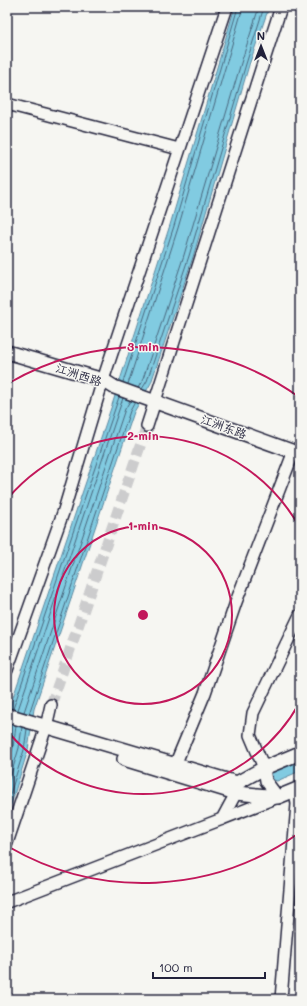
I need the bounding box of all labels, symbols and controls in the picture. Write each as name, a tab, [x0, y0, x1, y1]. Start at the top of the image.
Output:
north arrow	[241, 26, 281, 66]
text: N	[257, 28, 265, 43]
text: 3 min	[127, 338, 159, 354]
street label: 江洲西路	[54, 359, 104, 389]
street label: 江洲东路	[199, 410, 249, 442]
text: 2 min	[127, 427, 159, 443]
text: 1 min	[128, 517, 158, 533]
centre of rings	[136, 608, 150, 622]
scale bar	[153, 954, 265, 980]
text: 100 m	[159, 959, 193, 975]

